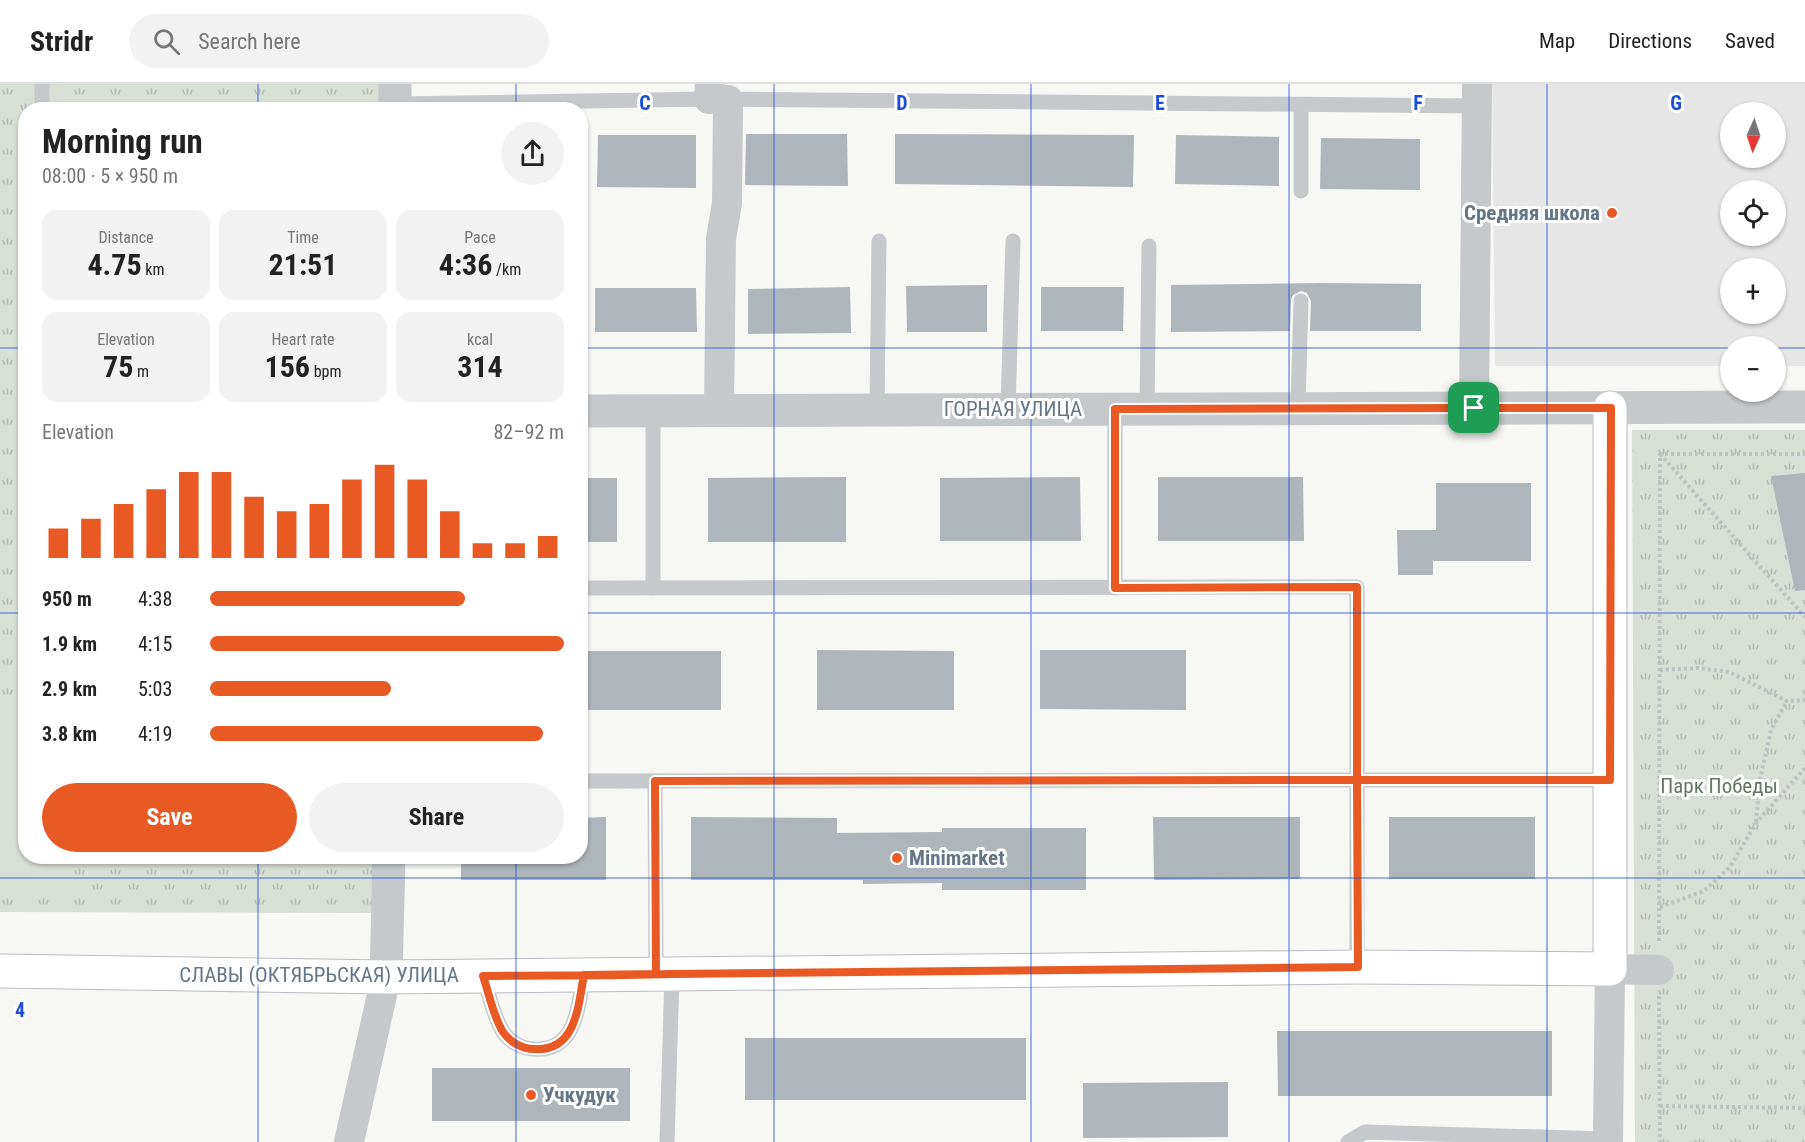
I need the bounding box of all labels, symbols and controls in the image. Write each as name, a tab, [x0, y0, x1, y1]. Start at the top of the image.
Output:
search box	[129, 14, 549, 68]
text: Stridr	[30, 25, 93, 58]
icon: search	[150, 25, 183, 58]
text: Search here	[198, 29, 301, 54]
text: Map	[1539, 29, 1575, 53]
text: Directions	[1608, 29, 1692, 53]
text: Saved	[1725, 29, 1775, 53]
text: C	[639, 91, 651, 115]
text: D	[896, 91, 908, 115]
text: E	[1155, 91, 1165, 115]
text: F	[1413, 91, 1423, 115]
text: G	[1670, 91, 1682, 115]
north arrow	[1720, 102, 1786, 168]
map controls	[1720, 102, 1786, 402]
text: Morning run	[42, 122, 203, 161]
button: share	[501, 122, 564, 185]
text: 08:00 · 5 × 950 m	[42, 164, 178, 188]
button: locate	[1720, 180, 1786, 246]
place label: Средняя школа	[1464, 201, 1600, 225]
marker: Средняя школа	[1605, 206, 1619, 220]
text: Distance	[98, 228, 154, 247]
text: Time	[287, 228, 319, 247]
text: Pace	[464, 228, 496, 247]
text: 4.75	[87, 247, 142, 282]
text: 21:51	[269, 247, 337, 282]
text: 4:36	[439, 247, 492, 282]
button: +	[1720, 258, 1786, 324]
text: km	[142, 260, 165, 279]
text: /km	[492, 260, 521, 279]
text: Elevation	[97, 330, 155, 349]
text: Heart rate	[271, 330, 335, 349]
text: kcal	[467, 330, 493, 349]
button: −	[1720, 336, 1786, 402]
text: 75	[103, 349, 133, 384]
text: 156	[265, 349, 310, 384]
text: 314	[457, 349, 503, 384]
text: m	[133, 362, 149, 381]
text: bpm	[310, 362, 341, 381]
pin	[1448, 382, 1499, 433]
icon: arrive	[1457, 391, 1490, 424]
street label: ГОРНАЯ УЛИЦА	[944, 397, 1082, 421]
text: Elevation	[42, 420, 114, 444]
text: 82–92 m	[493, 420, 564, 444]
text: 950 m	[42, 587, 92, 611]
text: 4:38	[138, 587, 172, 611]
text: 1.9 km	[42, 632, 97, 656]
text: 4:15	[138, 632, 172, 656]
text: 2.9 km	[42, 677, 97, 701]
text: 5:03	[138, 677, 172, 701]
text: 3.8 km	[42, 722, 97, 746]
text: 4:19	[138, 722, 172, 746]
park label: Парк Победы	[1660, 774, 1778, 798]
button: Save	[42, 783, 297, 852]
button: Share	[309, 783, 564, 852]
place label: Minimarket	[909, 846, 1005, 870]
marker: Minimarket	[890, 851, 904, 865]
street label: СЛАВЫ (ОКТЯБРЬСКАЯ) УЛИЦА	[179, 963, 459, 987]
text: 4	[15, 998, 25, 1022]
place label: Учкудук	[543, 1083, 616, 1107]
marker: Учкудук	[524, 1088, 538, 1102]

